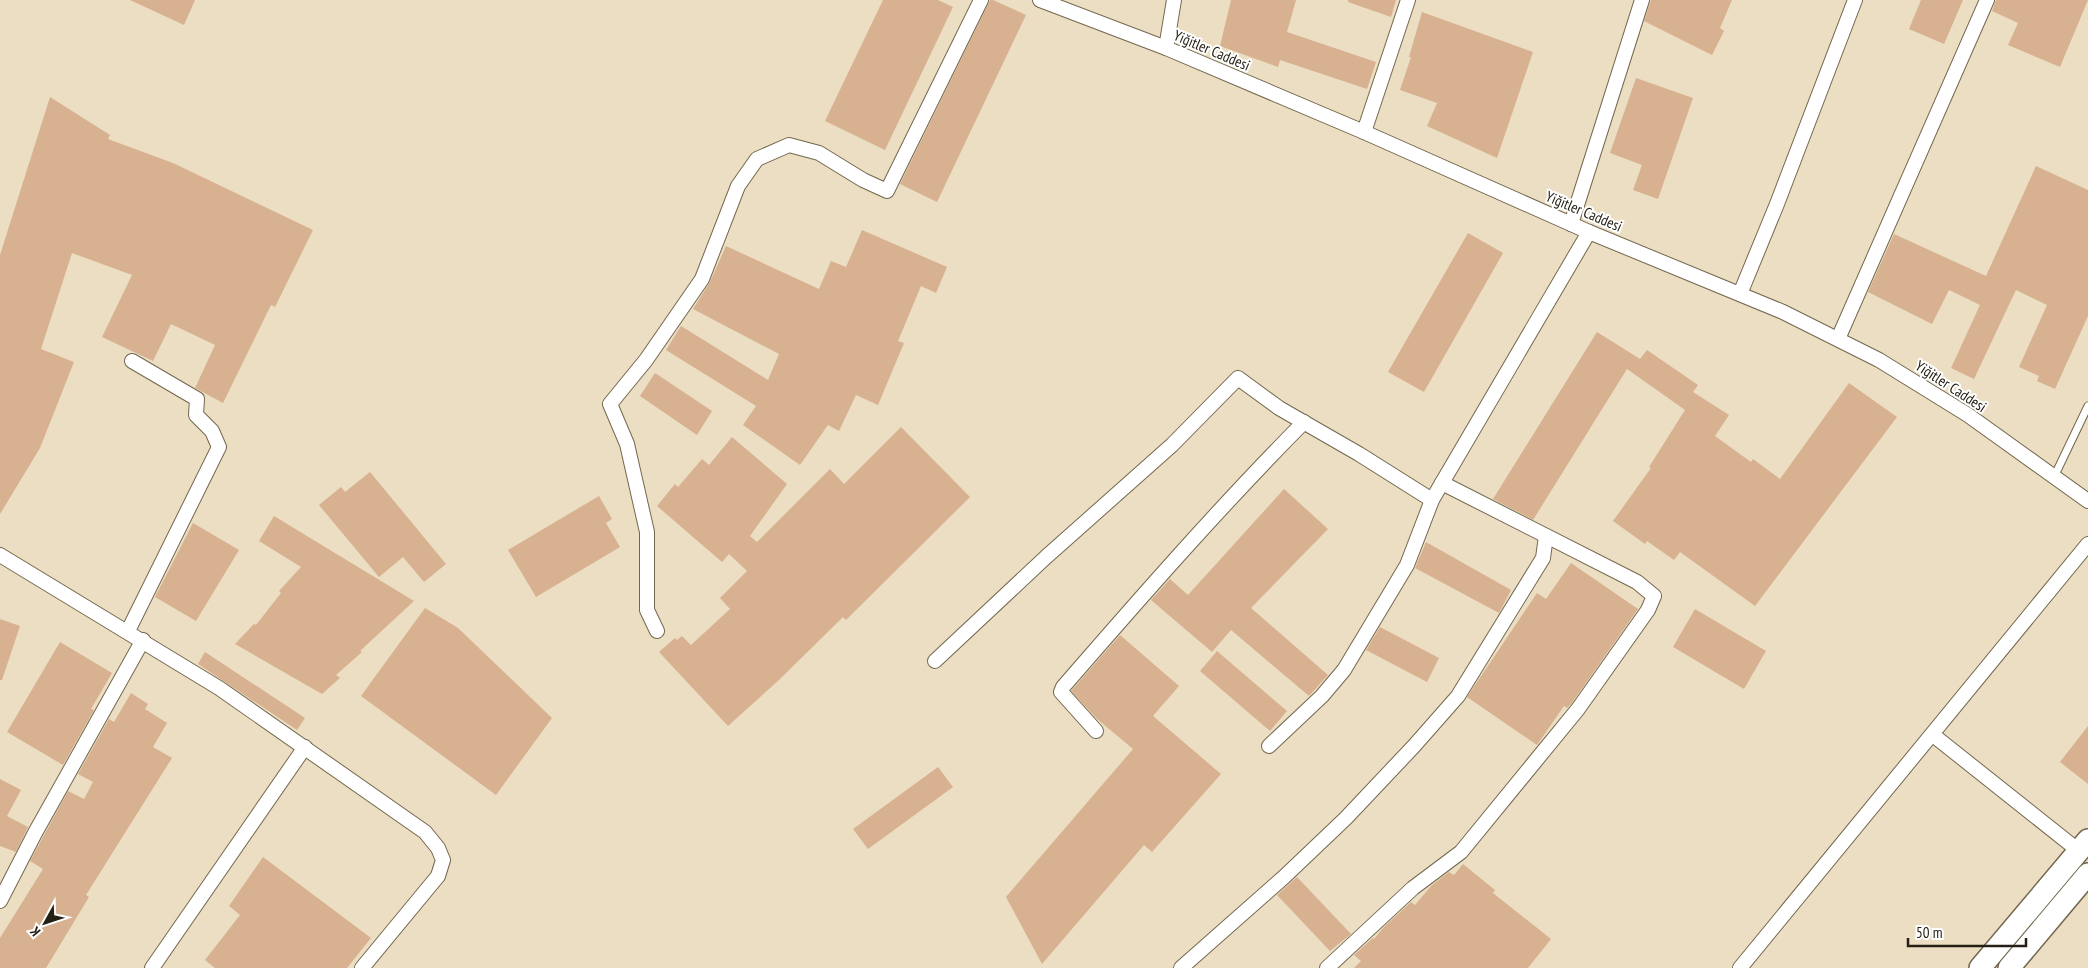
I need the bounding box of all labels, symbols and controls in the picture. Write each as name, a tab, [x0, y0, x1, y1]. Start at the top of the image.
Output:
street label: Yiğitler Caddesi	[1171, 25, 1253, 75]
street label: Yiğitler Caddesi	[1543, 186, 1625, 236]
street label: Yiğitler Caddesi	[1912, 356, 1990, 416]
north arrow	[20, 898, 70, 948]
scale bar	[1908, 916, 2026, 948]
text: K	[25, 922, 44, 940]
text: 50 m	[1916, 923, 1942, 942]

